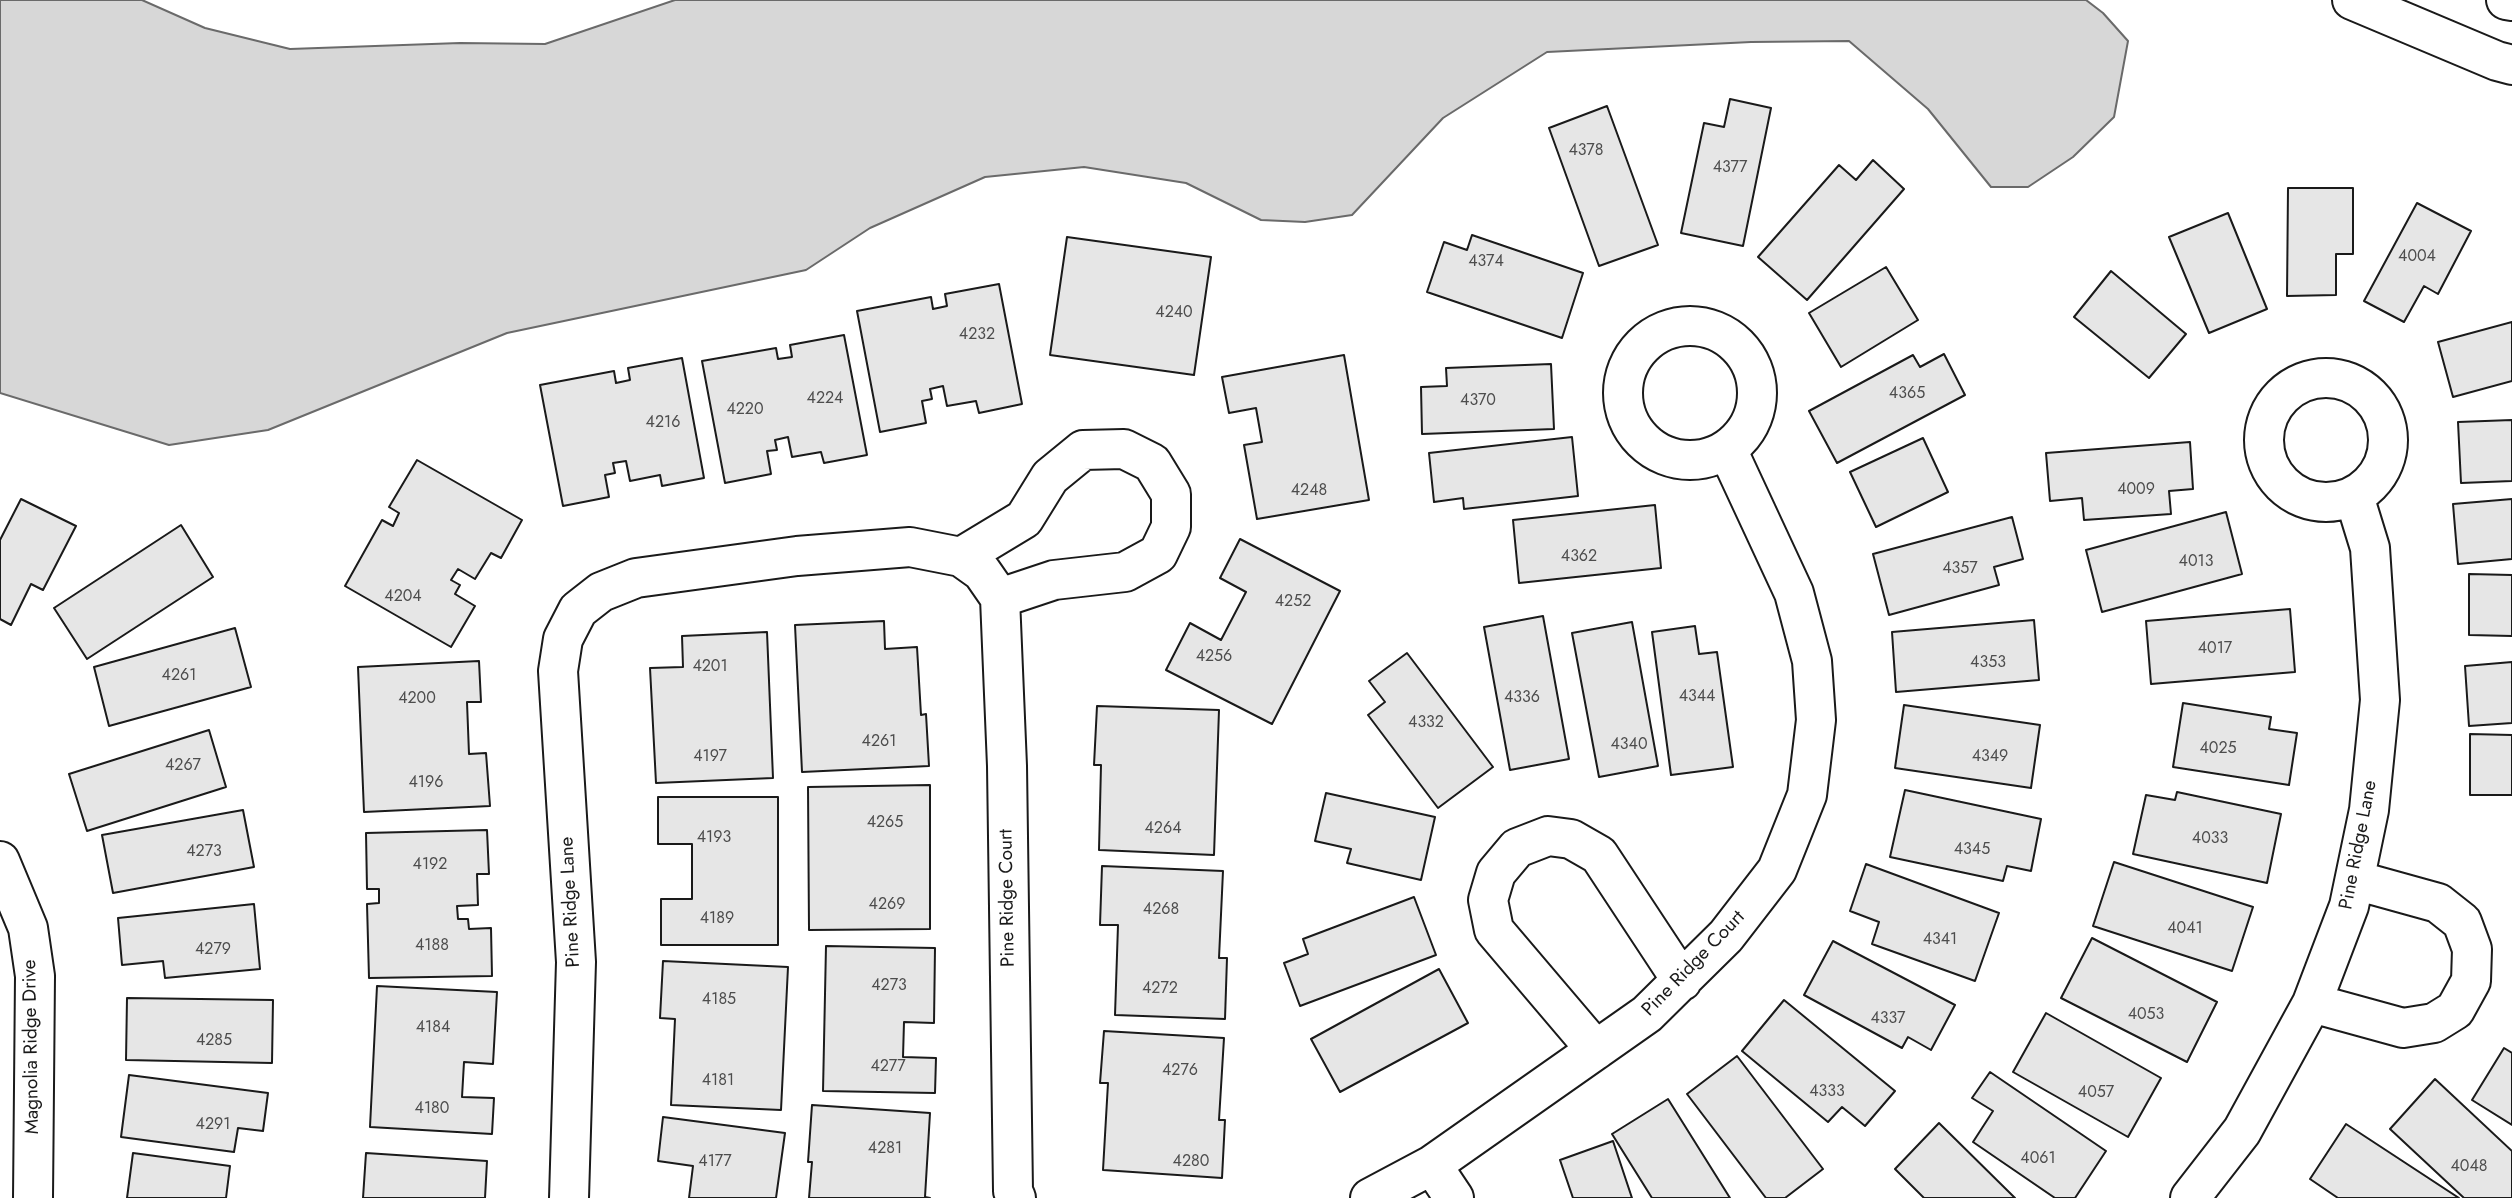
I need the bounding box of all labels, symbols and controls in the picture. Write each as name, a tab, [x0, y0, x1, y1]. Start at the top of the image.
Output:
house number: 4378	[1569, 141, 1603, 161]
house number: 4377	[1713, 158, 1747, 178]
house number: 4004	[2398, 247, 2436, 267]
house number: 4374	[1468, 252, 1504, 272]
house number: 4240	[1155, 303, 1193, 323]
house number: 4232	[959, 325, 995, 345]
house number: 4365	[1889, 384, 1925, 404]
house number: 4224	[807, 389, 843, 409]
house number: 4370	[1460, 391, 1496, 411]
house number: 4220	[726, 400, 764, 420]
house number: 4216	[646, 413, 680, 433]
house number: 4009	[2117, 480, 2155, 500]
house number: 4248	[1291, 481, 1327, 501]
house number: 4362	[1561, 547, 1597, 567]
house number: 4013	[2179, 552, 2213, 572]
house number: 4357	[1942, 559, 1978, 579]
house number: 4204	[384, 587, 422, 607]
house number: 4252	[1275, 592, 1311, 612]
house number: 4017	[2198, 639, 2232, 659]
house number: 4256	[1196, 647, 1232, 667]
house number: 4353	[1970, 653, 2006, 673]
house number: 4201	[692, 657, 728, 677]
house number: 4261	[162, 666, 196, 686]
house number: 4344	[1679, 687, 1715, 707]
house number: 4336	[1504, 688, 1540, 708]
house number: 4200	[398, 689, 436, 709]
house number: 4332	[1408, 713, 1444, 733]
house number: 4261	[862, 732, 896, 752]
house number: 4340	[1611, 735, 1647, 755]
house number: 4025	[2199, 739, 2237, 759]
house number: 4197	[693, 747, 727, 767]
house number: 4349	[1972, 747, 2008, 767]
house number: 4267	[165, 756, 201, 776]
house number: 4196	[409, 773, 443, 793]
street label: Pine Ridge Lane	[2335, 779, 2383, 911]
house number: 4265	[867, 813, 903, 833]
house number: 4264	[1145, 819, 1181, 839]
house number: 4193	[697, 828, 731, 848]
street label: Pine Ridge Court	[995, 829, 1021, 967]
house number: 4033	[2192, 829, 2228, 849]
street label: Pine Ridge Lane	[556, 836, 586, 968]
house number: 4345	[1954, 840, 1990, 860]
house number: 4273	[186, 842, 222, 862]
house number: 4192	[413, 855, 447, 875]
house number: 4269	[869, 895, 905, 915]
house number: 4268	[1143, 900, 1179, 920]
street label: Pine Ridge Court	[1638, 906, 1750, 1022]
house number: 4189	[700, 909, 734, 929]
house number: 4041	[2167, 919, 2203, 939]
house number: 4341	[1923, 930, 1957, 950]
house number: 4188	[415, 936, 449, 956]
house number: 4279	[195, 940, 231, 960]
street label: Magnolia Ridge Drive	[19, 959, 45, 1135]
house number: 4273	[871, 976, 907, 996]
house number: 4272	[1142, 979, 1178, 999]
house number: 4185	[702, 990, 736, 1010]
house number: 4053	[2128, 1005, 2164, 1025]
house number: 4337	[1871, 1009, 1905, 1029]
house number: 4184	[416, 1018, 450, 1038]
house number: 4285	[196, 1031, 232, 1051]
house number: 4277	[870, 1057, 906, 1077]
house number: 4276	[1162, 1061, 1198, 1081]
house number: 4181	[702, 1071, 734, 1091]
house number: 4333	[1809, 1082, 1845, 1102]
house number: 4057	[2078, 1083, 2114, 1103]
house number: 4180	[415, 1099, 449, 1119]
house number: 4291	[196, 1115, 230, 1135]
house number: 4281	[868, 1139, 902, 1159]
house number: 4061	[2020, 1149, 2056, 1169]
house number: 4177	[698, 1152, 732, 1172]
house number: 4280	[1173, 1152, 1209, 1172]
house number: 4048	[2451, 1157, 2487, 1177]

